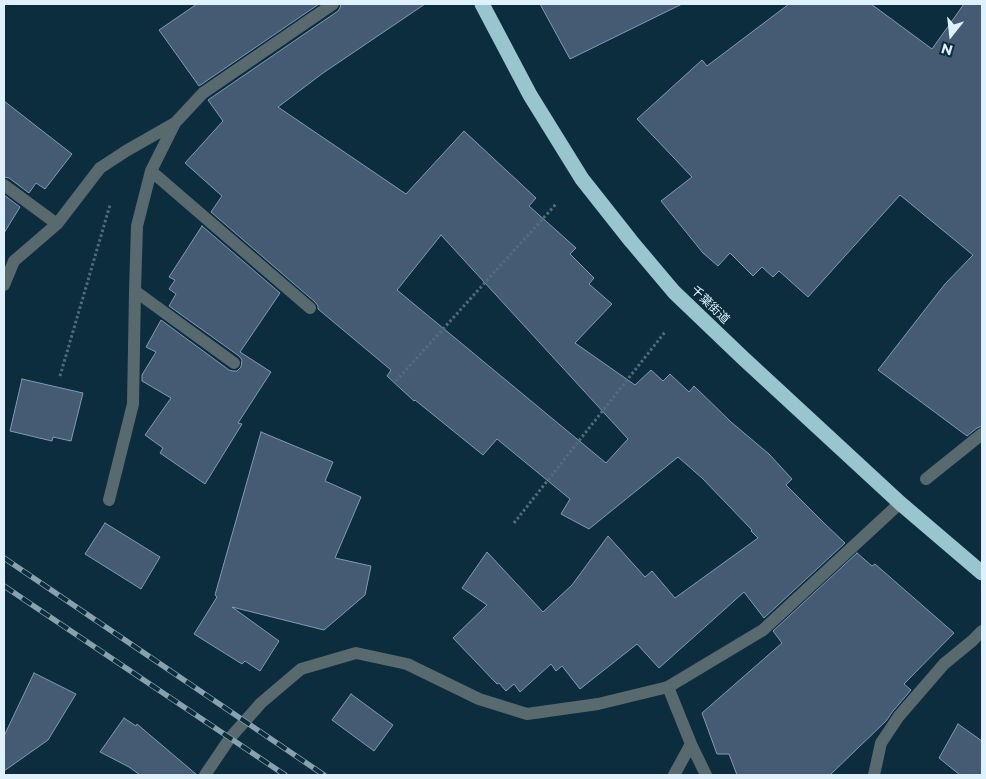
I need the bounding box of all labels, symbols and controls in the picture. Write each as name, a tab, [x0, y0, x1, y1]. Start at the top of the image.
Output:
north arrow	[926, 10, 976, 60]
text: N	[939, 39, 955, 60]
street label: 千葉街道	[688, 283, 732, 327]

